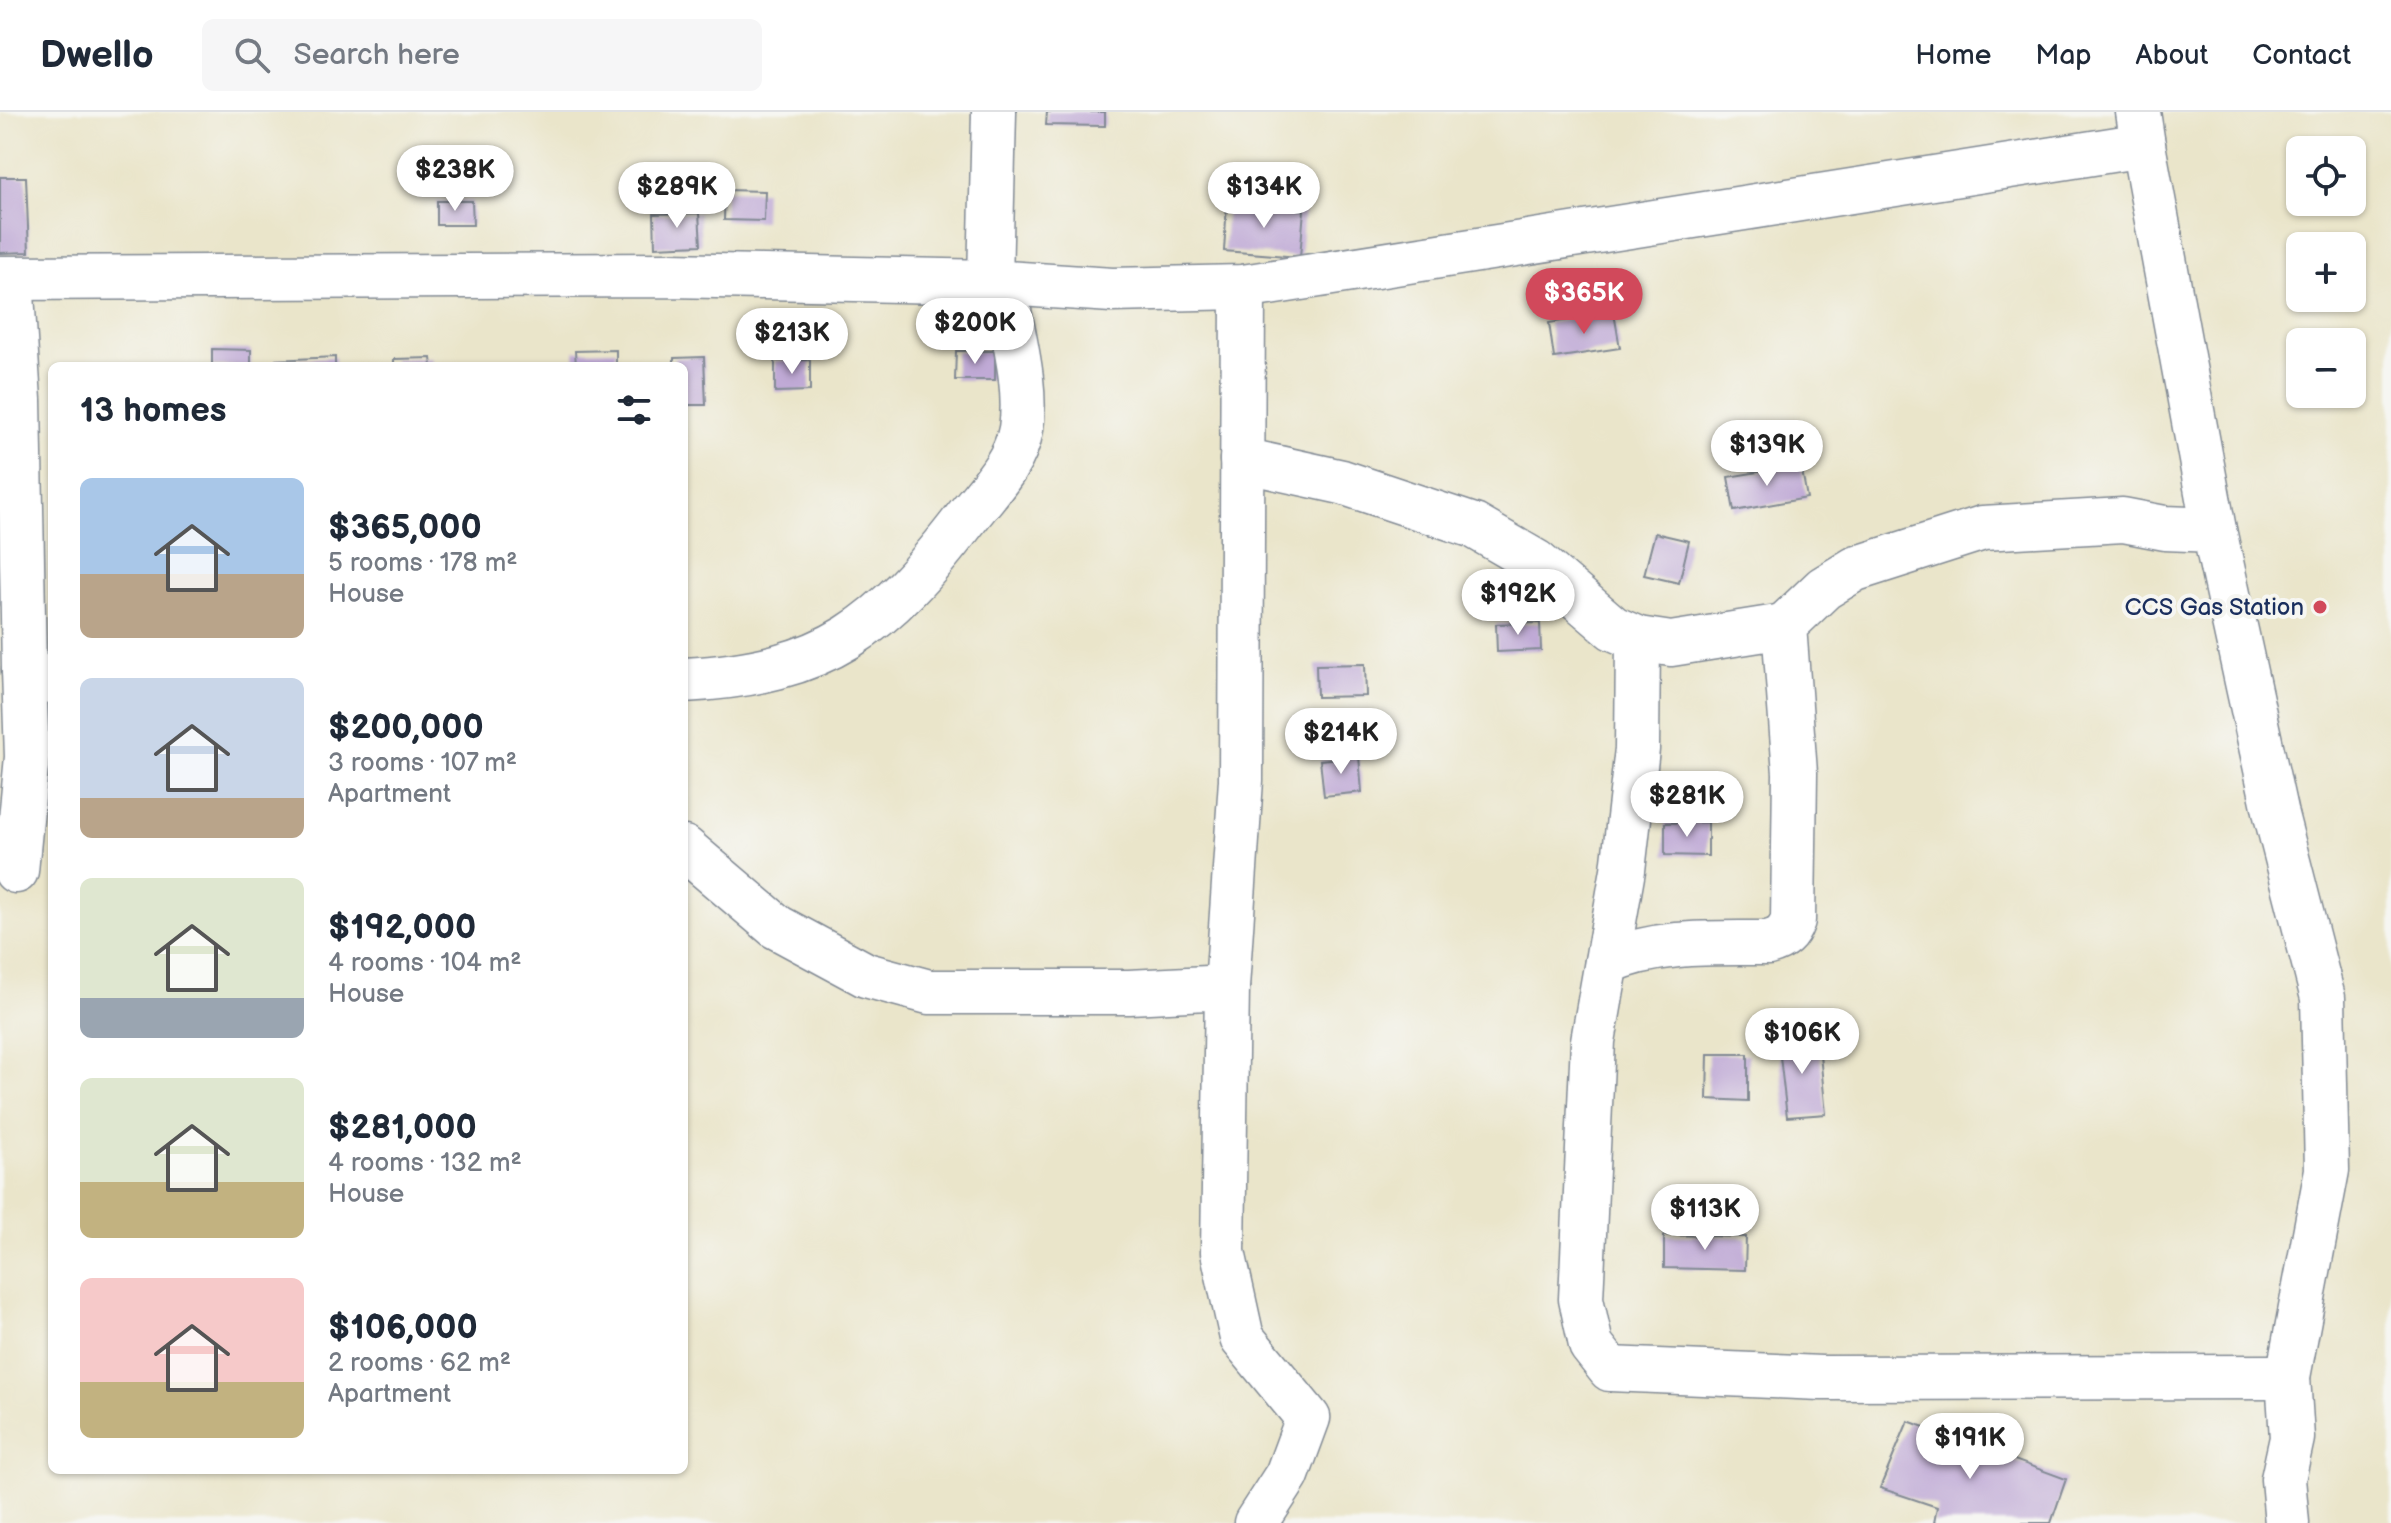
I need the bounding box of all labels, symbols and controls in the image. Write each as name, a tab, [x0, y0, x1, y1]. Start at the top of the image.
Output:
search box	[202, 19, 762, 91]
text: Dwello	[40, 33, 154, 78]
icon: search	[230, 33, 274, 77]
text: Search here	[294, 37, 460, 73]
text: Home	[1915, 39, 1991, 72]
text: Map	[2035, 39, 2092, 72]
text: About	[2136, 39, 2208, 72]
text: Contact	[2252, 39, 2351, 72]
map controls	[2286, 136, 2366, 408]
button: locate	[2286, 136, 2366, 216]
pin: $238K	[399, 145, 511, 213]
text: $238K	[415, 155, 495, 186]
pin: $289K	[621, 162, 733, 230]
pin: $134K	[1208, 162, 1320, 230]
text: $289K	[636, 172, 718, 203]
text: $134K	[1226, 172, 1302, 203]
button: +	[2286, 232, 2366, 312]
pin: $365K	[1528, 268, 1640, 336]
text: $365K	[1544, 278, 1624, 309]
pin: $200K	[919, 298, 1031, 366]
pin: $213K	[736, 308, 848, 376]
text: $200K	[934, 308, 1016, 339]
text: $213K	[754, 318, 830, 349]
button: −	[2286, 328, 2366, 408]
icon: filters	[612, 388, 656, 432]
text: 13 homes	[80, 390, 227, 431]
pin: $139K	[1711, 420, 1823, 488]
text: $139K	[1729, 430, 1805, 461]
text: $365,000	[328, 507, 482, 548]
icon: home	[144, 510, 240, 606]
text: 5 rooms · 178 m²	[328, 548, 517, 579]
pin: $192K	[1462, 569, 1574, 637]
text: House	[328, 579, 404, 610]
text: $192K	[1480, 579, 1556, 610]
place label: CCS Gas Station	[2125, 593, 2304, 622]
marker: CCS Gas Station	[2311, 598, 2329, 616]
text: $200,000	[328, 707, 484, 748]
pin: $214K	[1285, 708, 1397, 776]
icon: home	[144, 710, 240, 806]
text: $214K	[1303, 718, 1379, 749]
text: 3 rooms · 107 m²	[328, 748, 517, 779]
pin: $281K	[1631, 771, 1743, 839]
text: Apartment	[328, 779, 451, 810]
text: $281K	[1649, 781, 1725, 812]
text: $192,000	[328, 907, 476, 948]
icon: home	[144, 910, 240, 1006]
text: 4 rooms · 104 m²	[328, 948, 522, 979]
text: House	[328, 979, 404, 1010]
pin: $106K	[1746, 1008, 1858, 1076]
text: $106K	[1763, 1018, 1841, 1049]
text: $281,000	[328, 1107, 477, 1148]
icon: home	[144, 1110, 240, 1206]
text: 4 rooms · 132 m²	[328, 1148, 522, 1179]
text: House	[328, 1179, 404, 1210]
pin: $113K	[1649, 1184, 1761, 1252]
text: $113K	[1669, 1194, 1741, 1225]
text: $106,000	[328, 1307, 478, 1348]
icon: home	[144, 1310, 240, 1406]
text: 2 rooms · 62 m²	[328, 1348, 511, 1379]
text: Apartment	[328, 1379, 451, 1410]
pin: $191K	[1914, 1413, 2026, 1481]
text: $191K	[1934, 1423, 2006, 1454]

